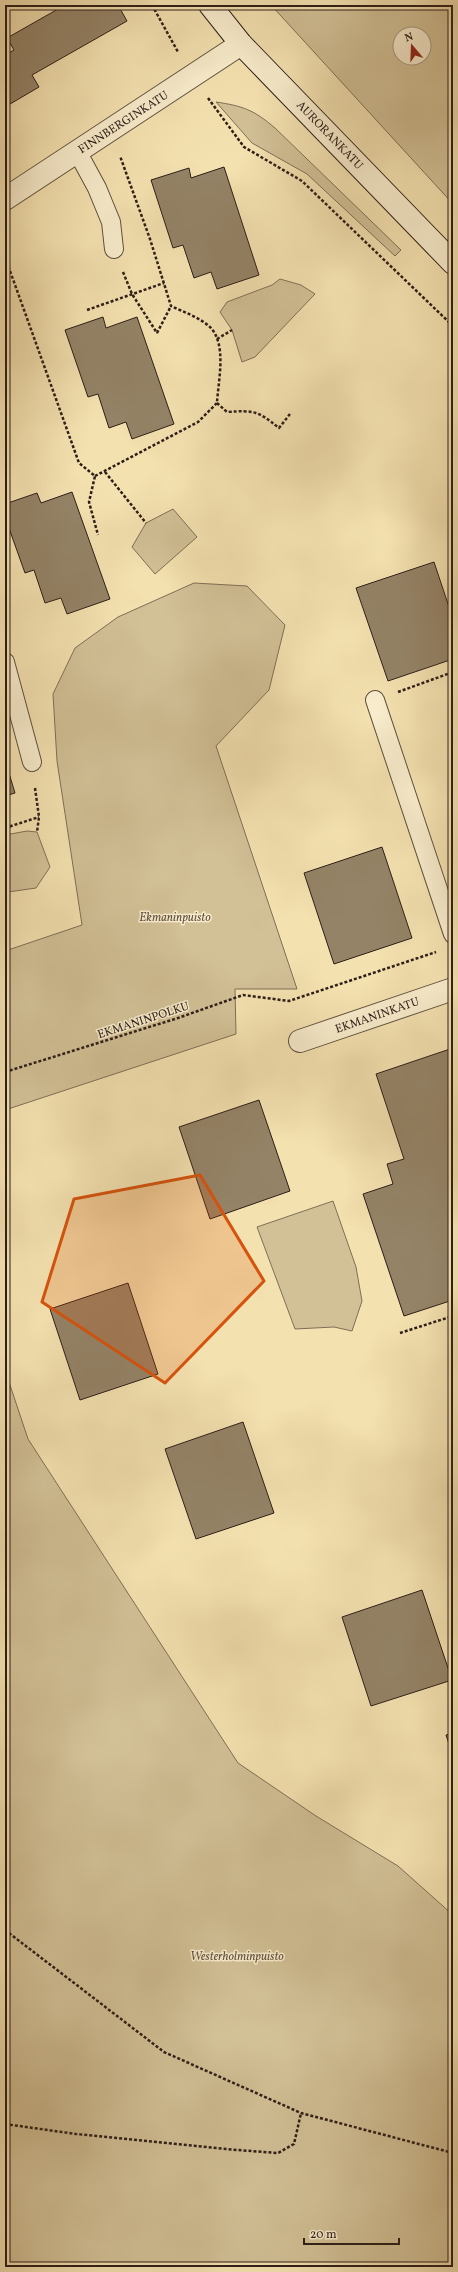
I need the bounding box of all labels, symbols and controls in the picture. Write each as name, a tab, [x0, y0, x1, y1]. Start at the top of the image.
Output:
north arrow	[392, 26, 432, 66]
text: N	[403, 30, 415, 46]
street label: FINNBERGINKATU	[75, 88, 172, 158]
street label: AURORANKATU	[292, 98, 366, 173]
park label: Ekmaninpuisto	[139, 910, 211, 926]
street label: EKMANINKATU	[333, 994, 421, 1038]
street label: EKMANINPOLKU	[95, 999, 191, 1043]
park label: Westerholminpuisto	[190, 1949, 284, 1965]
scale bar	[304, 2220, 399, 2246]
text: 20 m	[310, 2227, 337, 2243]

